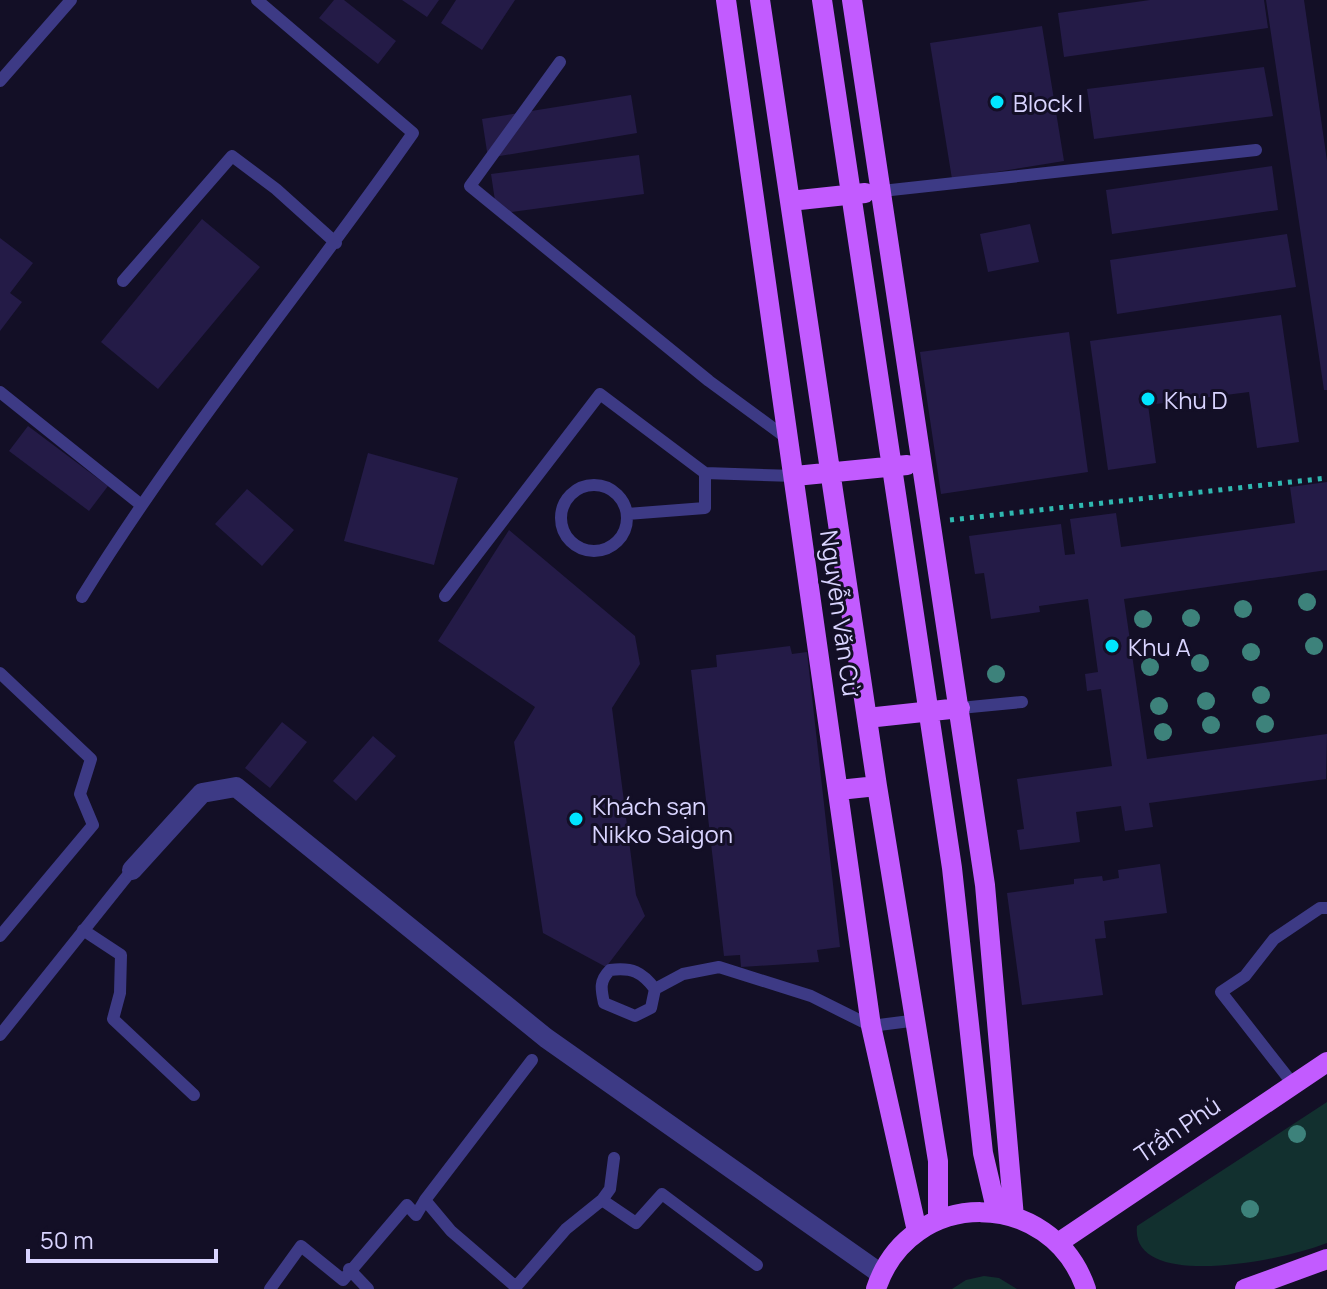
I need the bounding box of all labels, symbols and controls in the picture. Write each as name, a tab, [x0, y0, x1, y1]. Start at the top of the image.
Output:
place label: Block I	[1013, 86, 1083, 119]
marker: Block I	[988, 93, 1006, 111]
place label: Khu D	[1164, 383, 1228, 416]
marker: Khu D	[1139, 390, 1157, 408]
street label: Nguyễn Văn Cừ	[813, 528, 869, 699]
place label: Khu A	[1128, 630, 1191, 663]
marker: Khu A	[1103, 637, 1121, 655]
place label: Khách sạn Nikko Saigon	[592, 789, 733, 850]
marker: Khách sạn Nikko Saigon	[567, 810, 585, 828]
street label: Trần Phú	[1128, 1088, 1226, 1170]
scale bar	[28, 1213, 216, 1263]
text: 50 m	[40, 1223, 94, 1256]

